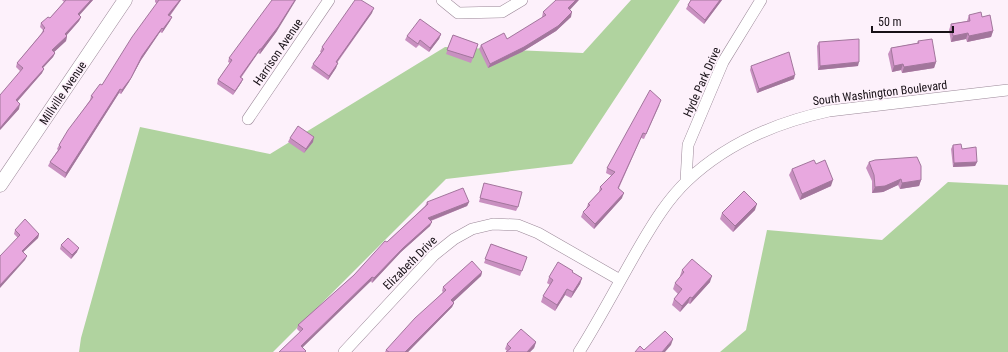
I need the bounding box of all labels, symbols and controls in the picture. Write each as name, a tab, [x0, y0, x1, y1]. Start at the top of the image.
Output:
scale bar	[872, 8, 953, 34]
text: 50 m	[878, 15, 902, 29]
street label: Harrison Avenue	[250, 16, 306, 88]
street label: Hyde Park Drive	[680, 45, 724, 119]
street label: Millville Avenue	[37, 58, 90, 127]
street label: South Washington Boulevard	[812, 78, 948, 108]
street label: Elizabeth Drive	[380, 233, 440, 293]

